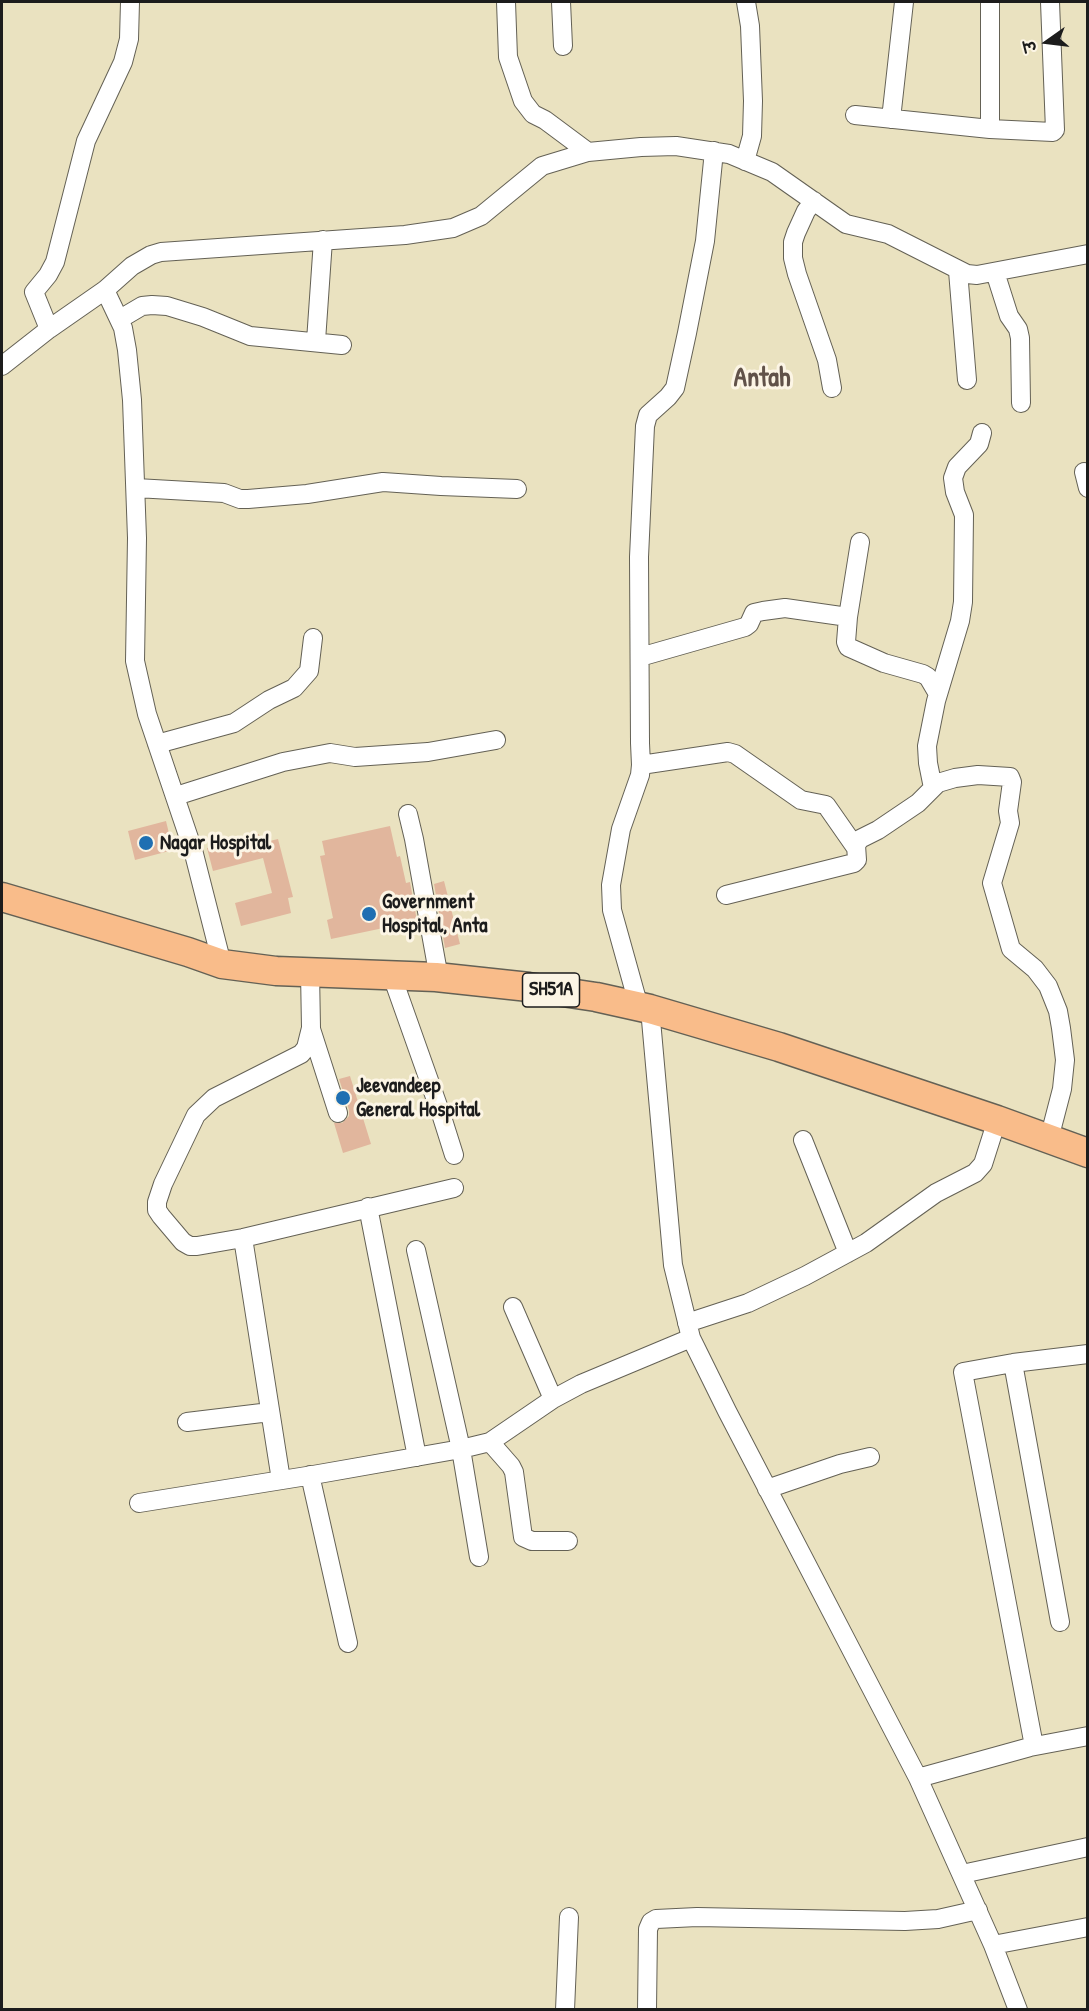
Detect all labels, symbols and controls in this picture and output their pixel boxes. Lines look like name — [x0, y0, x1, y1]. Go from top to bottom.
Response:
north arrow — [1017, 12, 1077, 72]
text: उ — [1018, 39, 1041, 54]
district label: Antah — [734, 363, 790, 395]
place label: Nagar Hospital — [160, 830, 271, 856]
marker: Nagar Hospital — [137, 834, 155, 852]
place label: Government Hospital, Anta — [382, 889, 487, 939]
marker: Government Hospital, Anta — [360, 905, 378, 923]
road number: SH51A — [522, 973, 580, 1007]
place label: Jeevandeep General Hospital — [356, 1073, 480, 1123]
marker: Jeevandeep General Hospital — [334, 1089, 352, 1107]

